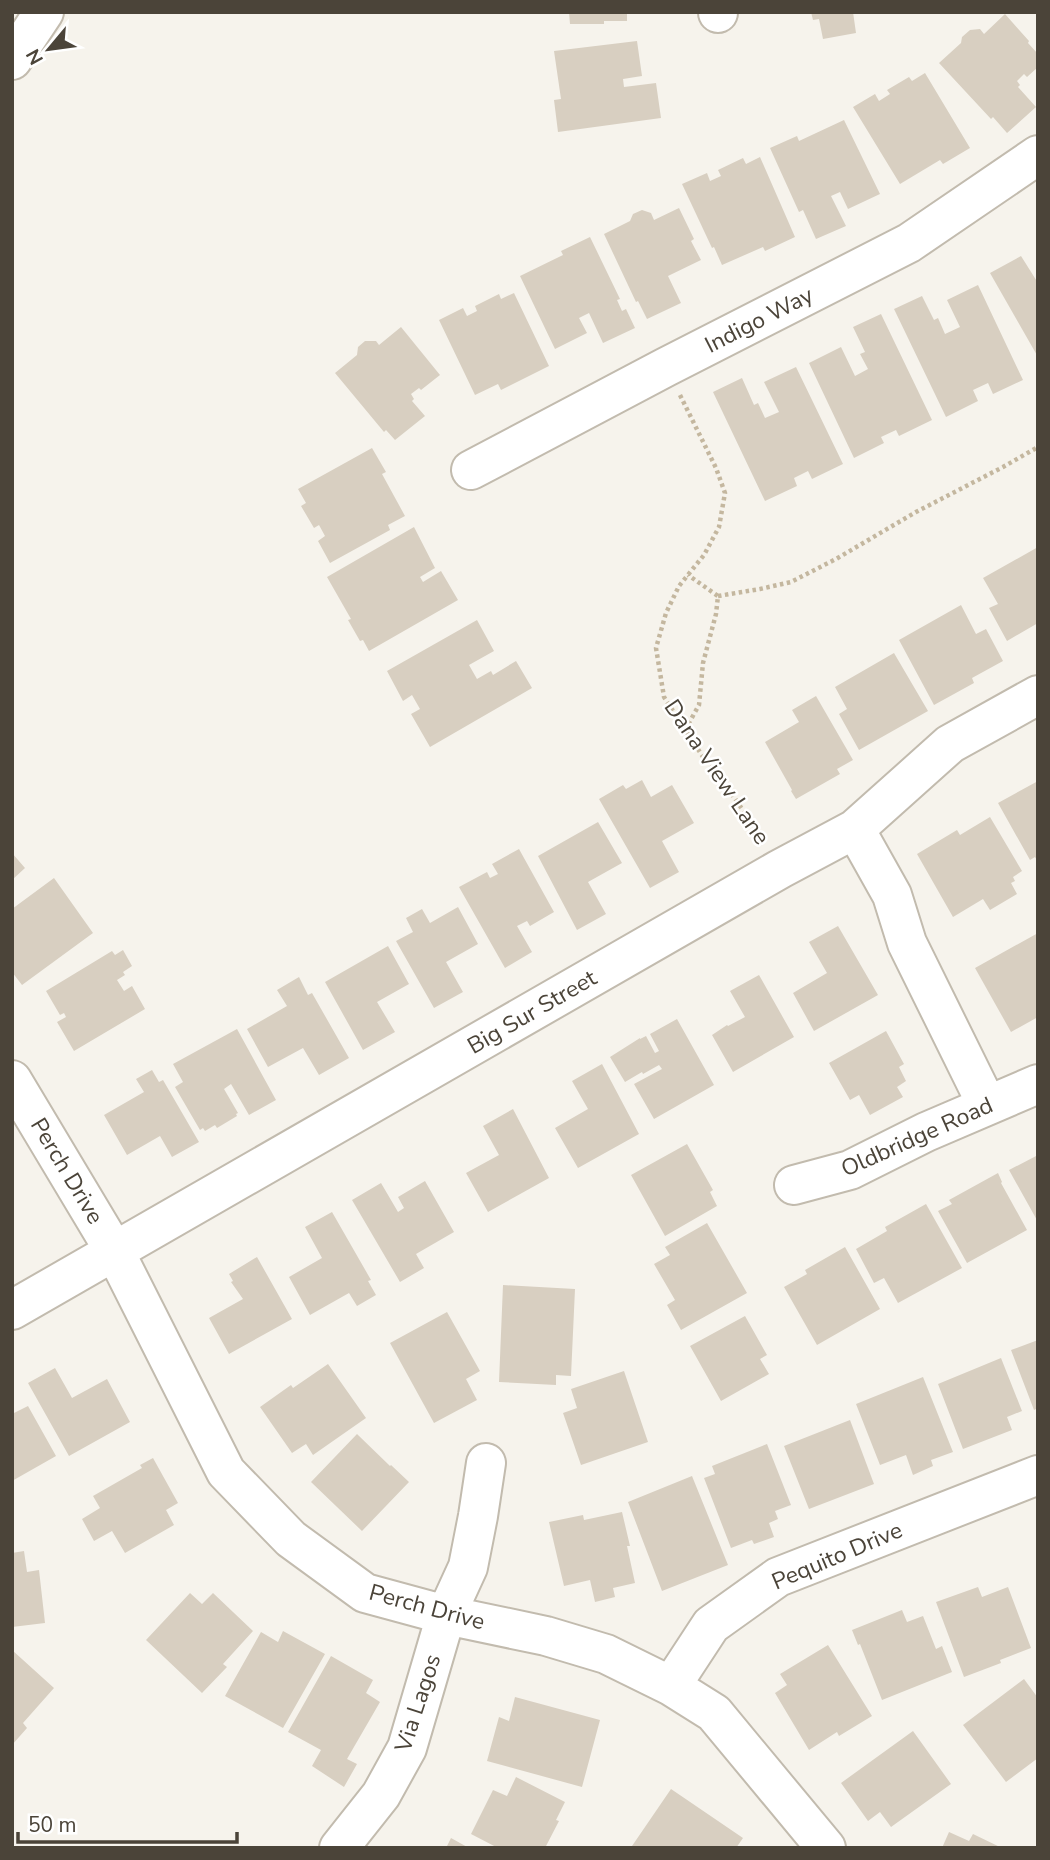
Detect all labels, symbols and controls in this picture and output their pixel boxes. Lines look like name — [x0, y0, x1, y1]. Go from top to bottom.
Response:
north arrow — [14, 14, 84, 84]
text: N — [20, 44, 50, 69]
street label: Indigo Way — [699, 279, 819, 361]
street label: Dana View Lane — [657, 693, 777, 851]
street label: Big Sur Street — [462, 962, 603, 1061]
street label: Oldbridge Road — [836, 1090, 998, 1184]
street label: Perch Drive — [23, 1112, 111, 1230]
street label: Pequito Drive — [767, 1515, 907, 1597]
street label: Perch Drive — [366, 1577, 488, 1637]
street label: Via Lagos — [387, 1650, 448, 1757]
scale bar — [18, 1800, 236, 1844]
text: 50 m — [28, 1811, 77, 1839]

